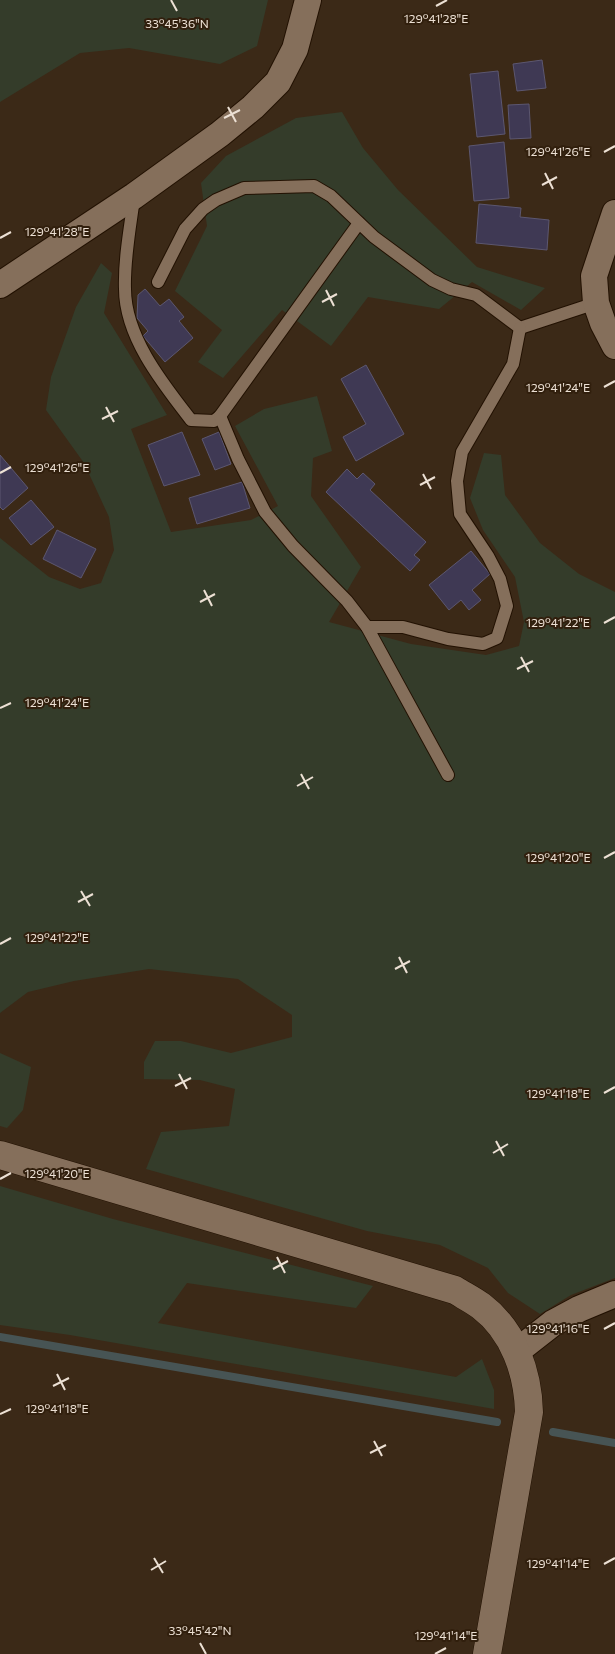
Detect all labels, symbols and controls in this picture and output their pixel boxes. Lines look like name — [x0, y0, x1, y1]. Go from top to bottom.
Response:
text: 129°41'28"E — [404, 11, 468, 25]
text: 33°45'36"N — [145, 16, 209, 30]
text: 129°41'26"E — [526, 144, 590, 158]
text: 129°41'28"E — [25, 224, 89, 238]
text: 129°41'24"E — [526, 380, 590, 394]
text: 129°41'26"E — [25, 460, 89, 474]
text: 129°41'22"E — [526, 615, 590, 629]
text: 129°41'24"E — [25, 695, 89, 709]
text: 129°41'20"E — [525, 850, 591, 864]
text: 129°41'22"E — [25, 930, 89, 944]
text: 129°41'18"E — [526, 1086, 590, 1100]
text: 129°41'20"E — [24, 1166, 90, 1180]
text: 129°41'16"E — [526, 1321, 590, 1335]
text: 129°41'18"E — [25, 1401, 89, 1415]
text: 129°41'14"E — [527, 1556, 589, 1570]
text: 33°45'42"N — [169, 1623, 232, 1637]
text: 129°41'14"E — [415, 1628, 477, 1642]

